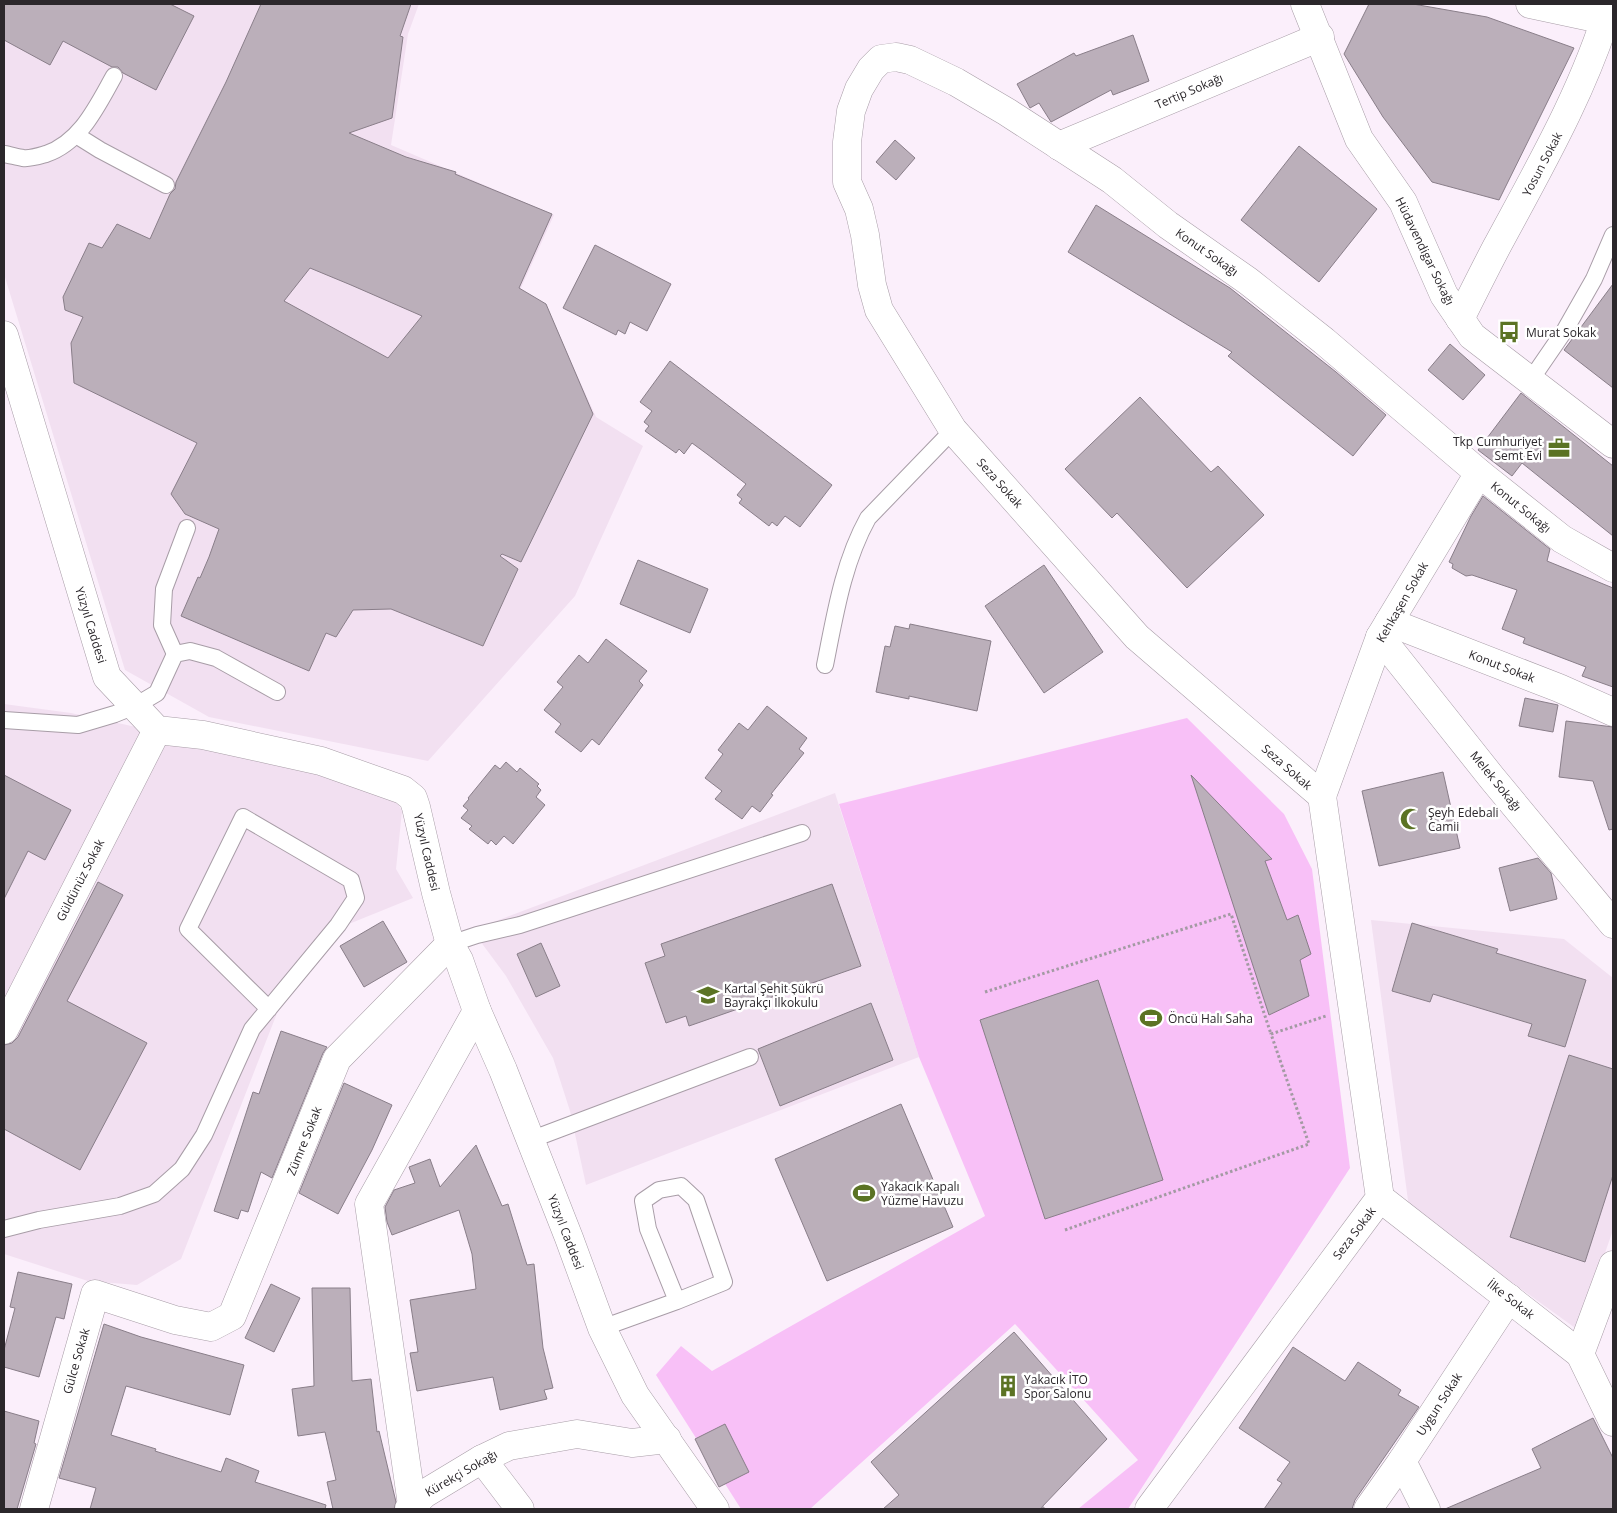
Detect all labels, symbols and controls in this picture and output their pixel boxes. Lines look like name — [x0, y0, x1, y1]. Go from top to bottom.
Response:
street label: Tertip Sokağı — [1152, 69, 1226, 113]
street label: Yosun Sokak — [1518, 128, 1566, 199]
street label: Hüdavendigar Sokağı — [1391, 194, 1459, 308]
street label: Konut Sokağı — [1172, 224, 1242, 280]
bus stop icon: Murat Sokak — [1496, 319, 1522, 345]
place label: Murat Sokak — [1526, 324, 1597, 341]
place label: Tkp Cumhuriyet Semt Evi — [1453, 433, 1542, 464]
office icon: Tkp Cumhuriyet Semt Evi — [1546, 435, 1572, 461]
street label: Seza Sokak — [973, 454, 1027, 512]
street label: Konut Sokağı — [1487, 477, 1555, 537]
street label: Kehkaşen Sokak — [1372, 558, 1432, 645]
street label: Yüzyıl Caddesi — [71, 585, 111, 665]
street label: Konut Sokak — [1466, 646, 1538, 687]
street label: Seza Sokak — [1258, 740, 1316, 794]
street label: Melek Sokağı — [1466, 747, 1526, 815]
place label: Şeyh Edebali Camii — [1428, 804, 1499, 835]
mosque icon: Şeyh Edebali Camii — [1398, 806, 1424, 832]
street label: Yüzyıl Caddesi — [410, 811, 444, 893]
street label: Güldünüz Sokak — [52, 835, 108, 924]
place label: Kartal Şehit Şükrü Bayrakçı İlkokulu — [724, 980, 824, 1011]
school or university icon: Kartal Şehit Şükrü Bayrakçı İlkokulu — [695, 982, 721, 1008]
sports icon: Öncü Halı Saha — [1138, 1005, 1164, 1031]
place label: Öncü Halı Saha — [1168, 1010, 1253, 1027]
street label: Zümre Sokak — [282, 1103, 326, 1178]
place label: Yakacık Kapalı Yüzme Havuzu — [881, 1178, 964, 1209]
sports icon: Yakacık Kapalı Yüzme Havuzu — [851, 1180, 877, 1206]
street label: Yüzyıl Caddesi — [544, 1192, 588, 1272]
street label: Seza Sokak — [1329, 1203, 1380, 1263]
street label: İlke Sokak — [1484, 1275, 1539, 1323]
street label: Gülce Sokak — [58, 1325, 94, 1396]
street label: Uygun Sokak — [1412, 1369, 1466, 1439]
place label: Yakacık İTO Spor Salonu — [1024, 1371, 1091, 1402]
building icon: Yakacık İTO Spor Salonu — [995, 1373, 1021, 1399]
street label: Kürekçi Sokağı — [422, 1445, 500, 1501]

